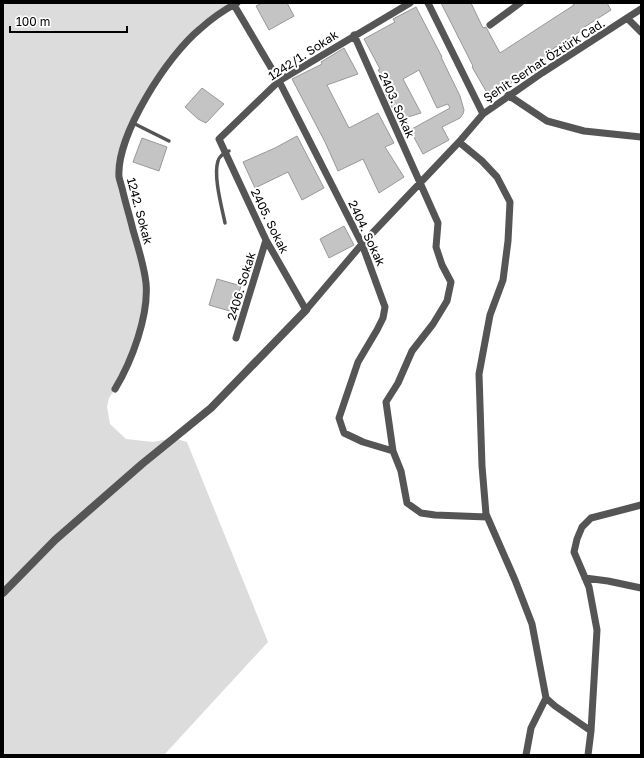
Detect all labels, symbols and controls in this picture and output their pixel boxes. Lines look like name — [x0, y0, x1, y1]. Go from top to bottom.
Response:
scale bar — [10, 8, 127, 34]
text: 100 m — [16, 14, 50, 29]
street label: Şehit Serhat Öztürk Cad. — [480, 15, 608, 105]
street label: 1242/1. Sokak — [265, 27, 341, 83]
street label: 2403. Sokak — [376, 70, 418, 140]
street label: 1242. Sokak — [124, 176, 156, 246]
street label: 2405. Sokak — [248, 186, 292, 256]
street label: 2404. Sokak — [345, 198, 389, 268]
street label: 2406. Sokak — [223, 250, 259, 322]

